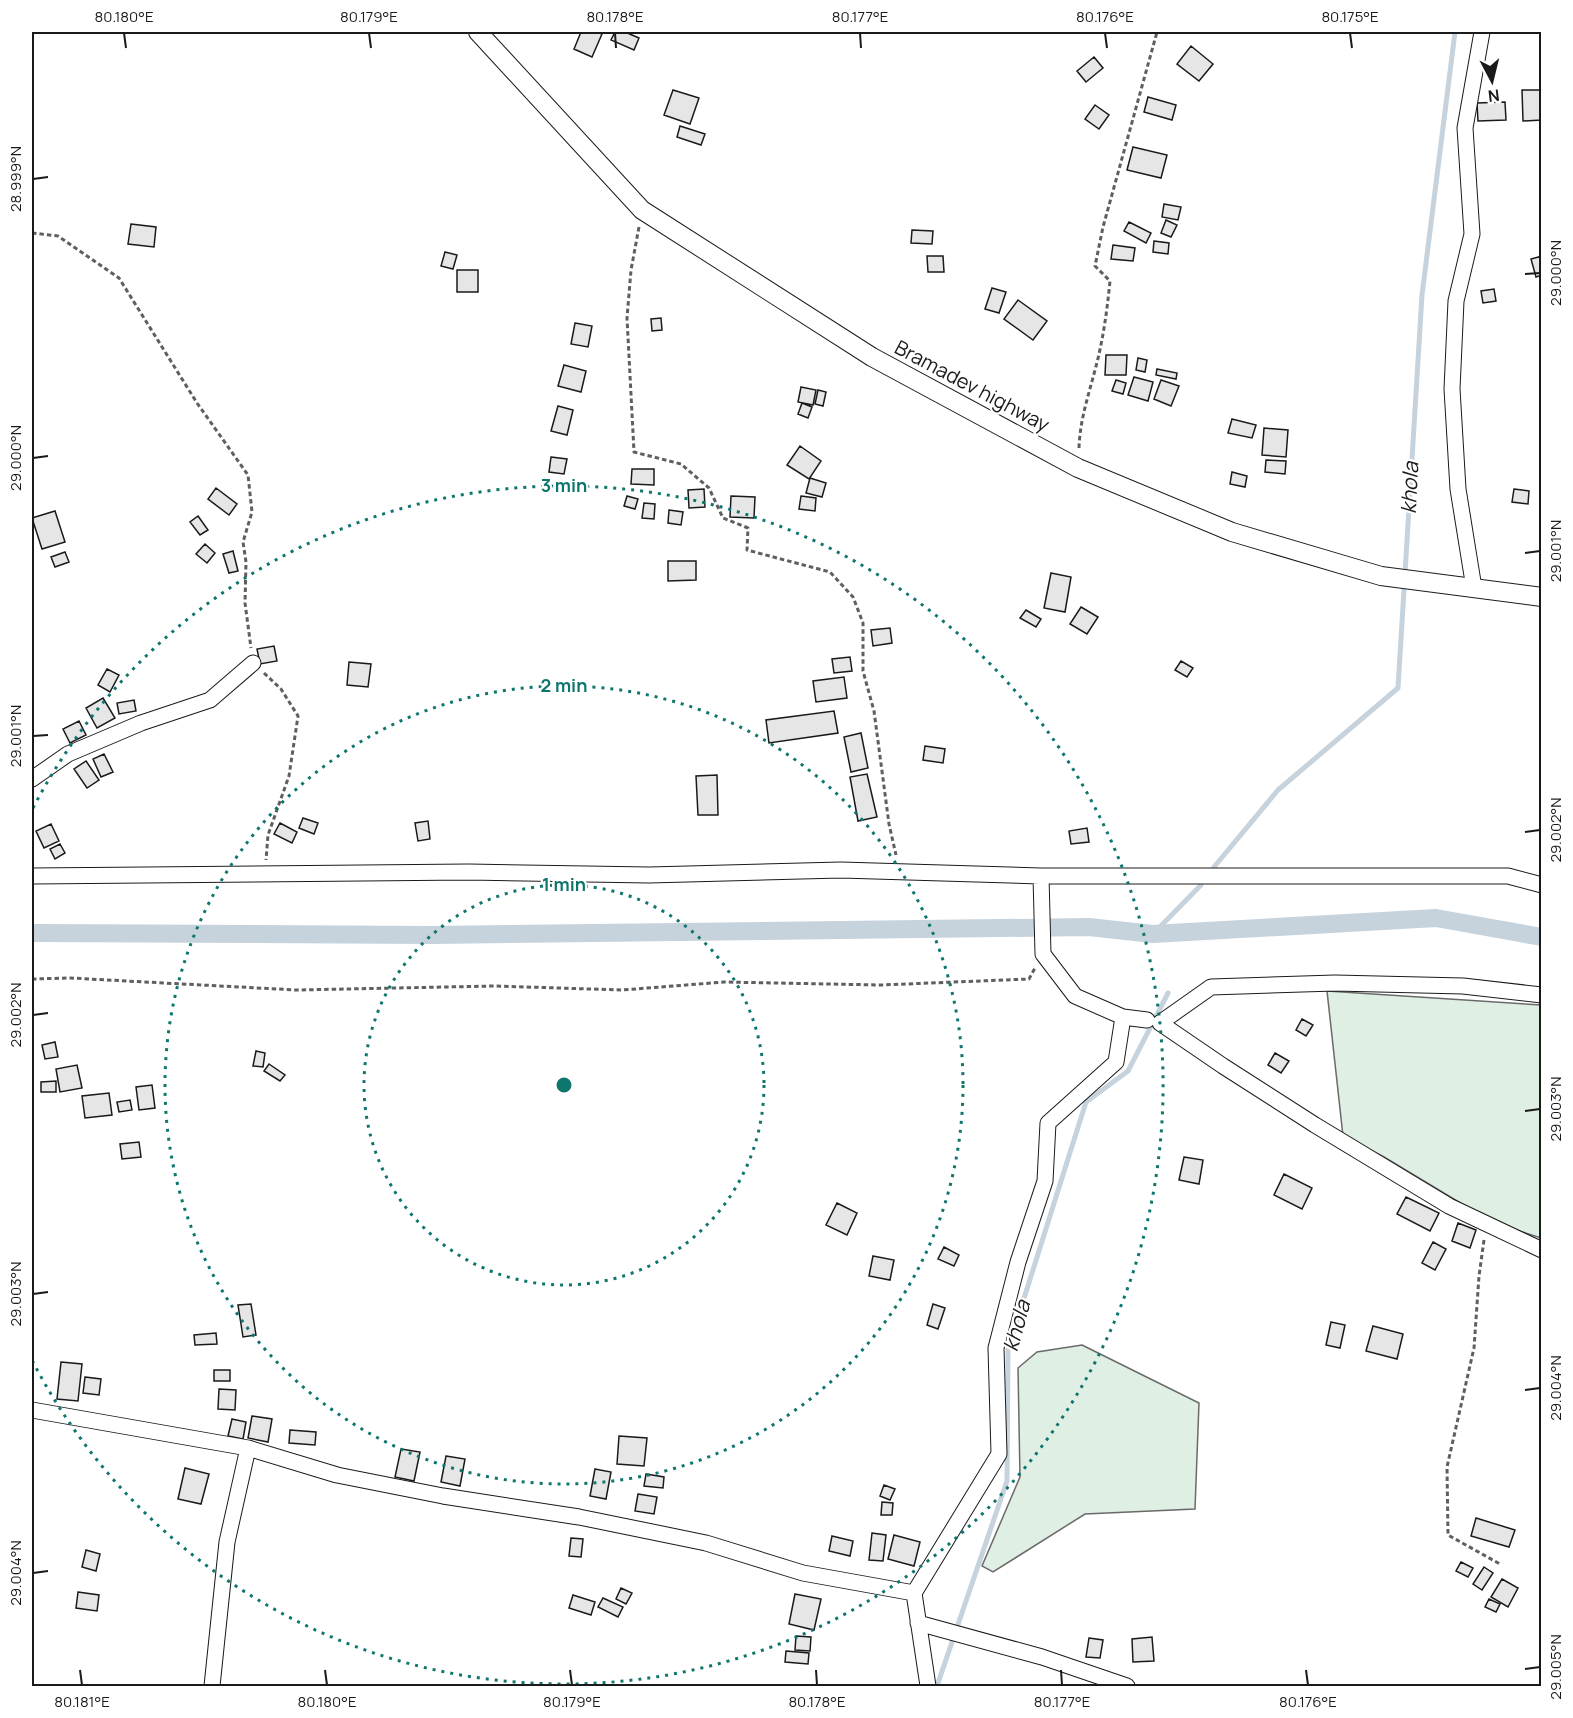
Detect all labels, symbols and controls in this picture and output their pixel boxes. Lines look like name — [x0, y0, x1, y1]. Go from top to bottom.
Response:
text: 80.180°E — [95, 6, 153, 27]
text: 80.179°E — [340, 6, 398, 27]
text: 80.178°E — [586, 6, 644, 27]
text: 80.177°E — [832, 6, 888, 27]
text: 80.176°E — [1076, 6, 1134, 27]
text: 80.175°E — [1321, 6, 1379, 27]
north arrow — [1462, 51, 1522, 111]
text: N — [1487, 84, 1501, 108]
text: 28.999°N — [5, 146, 26, 212]
text: 29.000°N — [1545, 240, 1566, 306]
street label: Bramadev highway — [890, 333, 1055, 438]
text: 29.000°N — [5, 425, 26, 491]
water label: khola — [1394, 460, 1424, 515]
text: 3 min — [541, 473, 587, 497]
text: 29.001°N — [1545, 520, 1566, 582]
text: 2 min — [541, 673, 587, 697]
text: 29.001°N — [5, 705, 26, 767]
text: 29.002°N — [1545, 797, 1566, 863]
text: 1 min — [542, 872, 586, 896]
text: 29.002°N — [5, 982, 26, 1048]
centre of rings — [554, 1075, 574, 1095]
text: 29.003°N — [1545, 1077, 1566, 1141]
text: 29.003°N — [5, 1262, 26, 1326]
water label: khola — [996, 1296, 1037, 1354]
text: 29.004°N — [1545, 1355, 1566, 1421]
text: 29.004°N — [5, 1540, 26, 1606]
text: 29.005°N — [1545, 1634, 1566, 1700]
text: 80.181°E — [54, 1691, 110, 1712]
text: 80.180°E — [298, 1691, 356, 1712]
text: 80.179°E — [543, 1691, 601, 1712]
text: 80.178°E — [788, 1691, 846, 1712]
text: 80.177°E — [1034, 1691, 1090, 1712]
text: 80.176°E — [1279, 1691, 1337, 1712]

